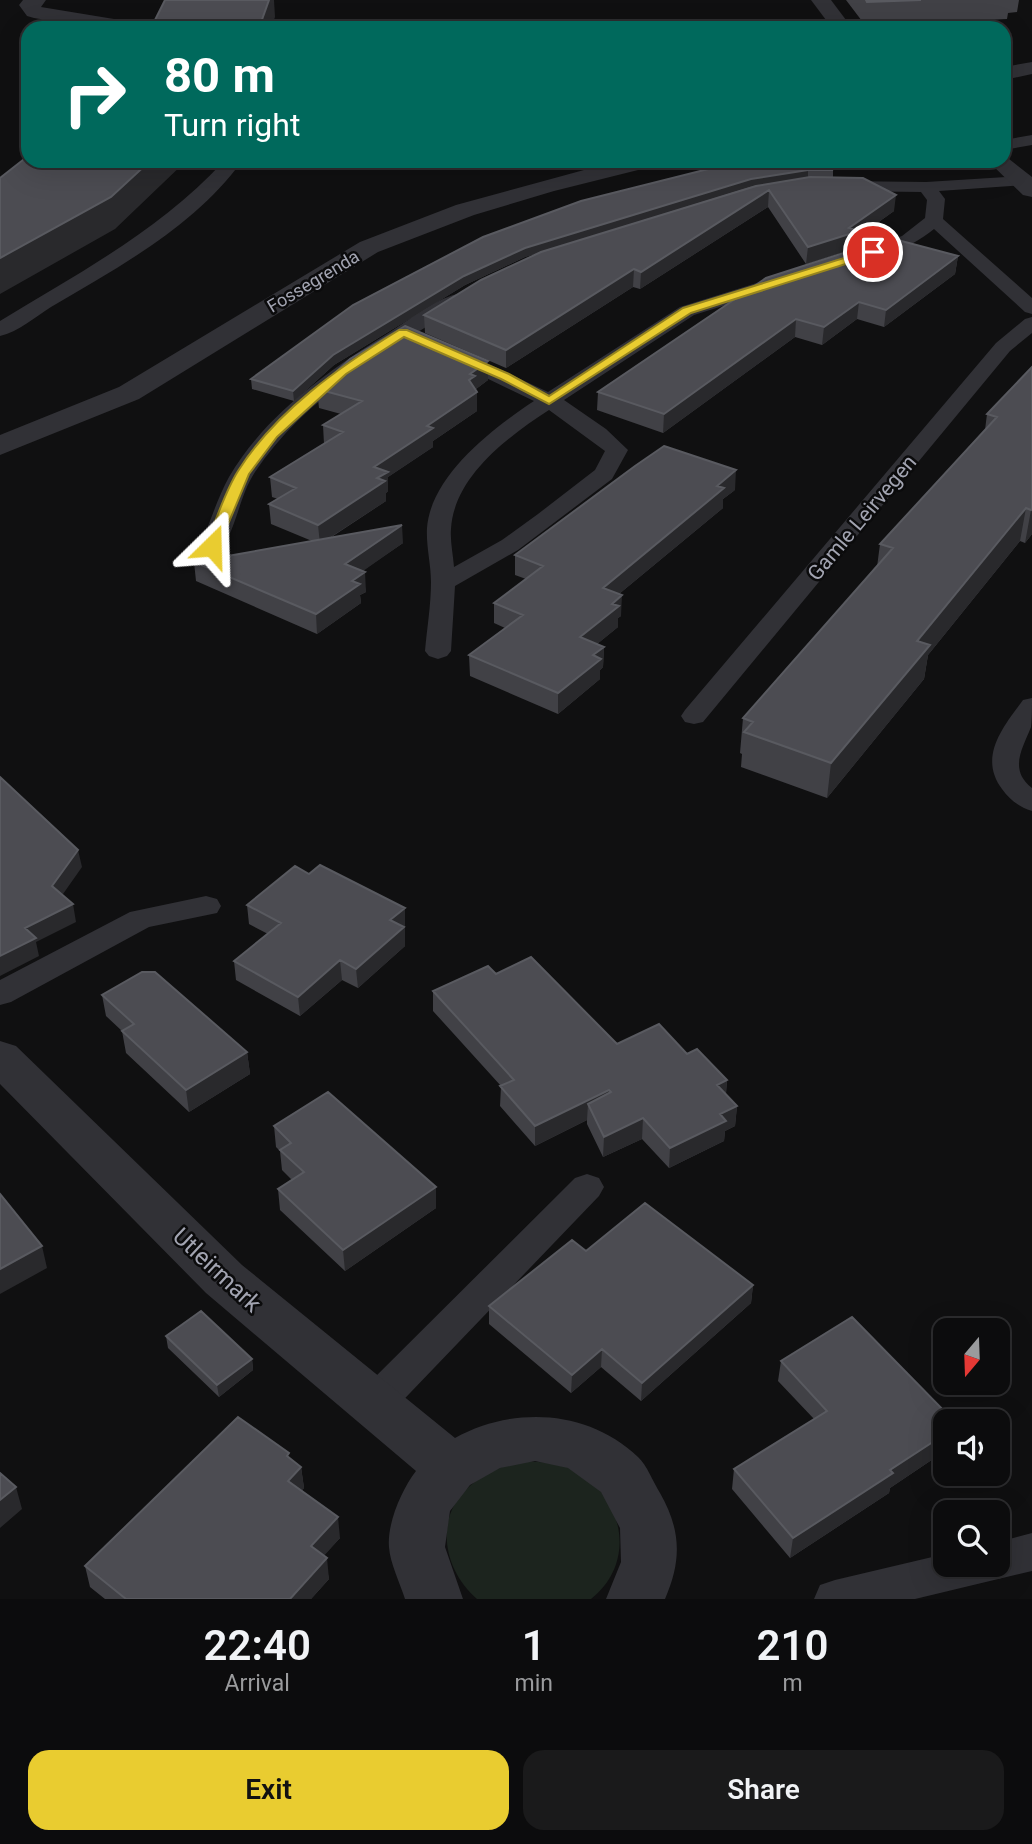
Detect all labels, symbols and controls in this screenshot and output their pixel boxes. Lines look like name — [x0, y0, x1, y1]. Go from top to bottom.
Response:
text: 80 m — [164, 47, 275, 104]
icon: right — [49, 49, 140, 140]
text: Turn right — [164, 106, 300, 144]
pin — [843, 222, 903, 282]
icon: arrive — [854, 233, 892, 271]
street label: Fossegrenda — [263, 245, 363, 317]
street label: Gamle Leirvegen — [803, 450, 921, 586]
position arrow — [175, 509, 249, 583]
street label: Utleirmark — [167, 1222, 268, 1318]
north arrow — [933, 1318, 1010, 1395]
map controls — [933, 1318, 1010, 1577]
button: sound — [933, 1409, 1010, 1486]
button: search — [933, 1500, 1010, 1577]
text: 22:40 — [204, 1621, 311, 1670]
text: 1 — [522, 1621, 546, 1670]
text: 210 — [756, 1621, 828, 1670]
text: Arrival — [225, 1670, 290, 1697]
text: min — [514, 1670, 553, 1697]
text: m — [782, 1670, 803, 1697]
button: Exit — [28, 1750, 509, 1830]
button: Share — [523, 1750, 1004, 1830]

